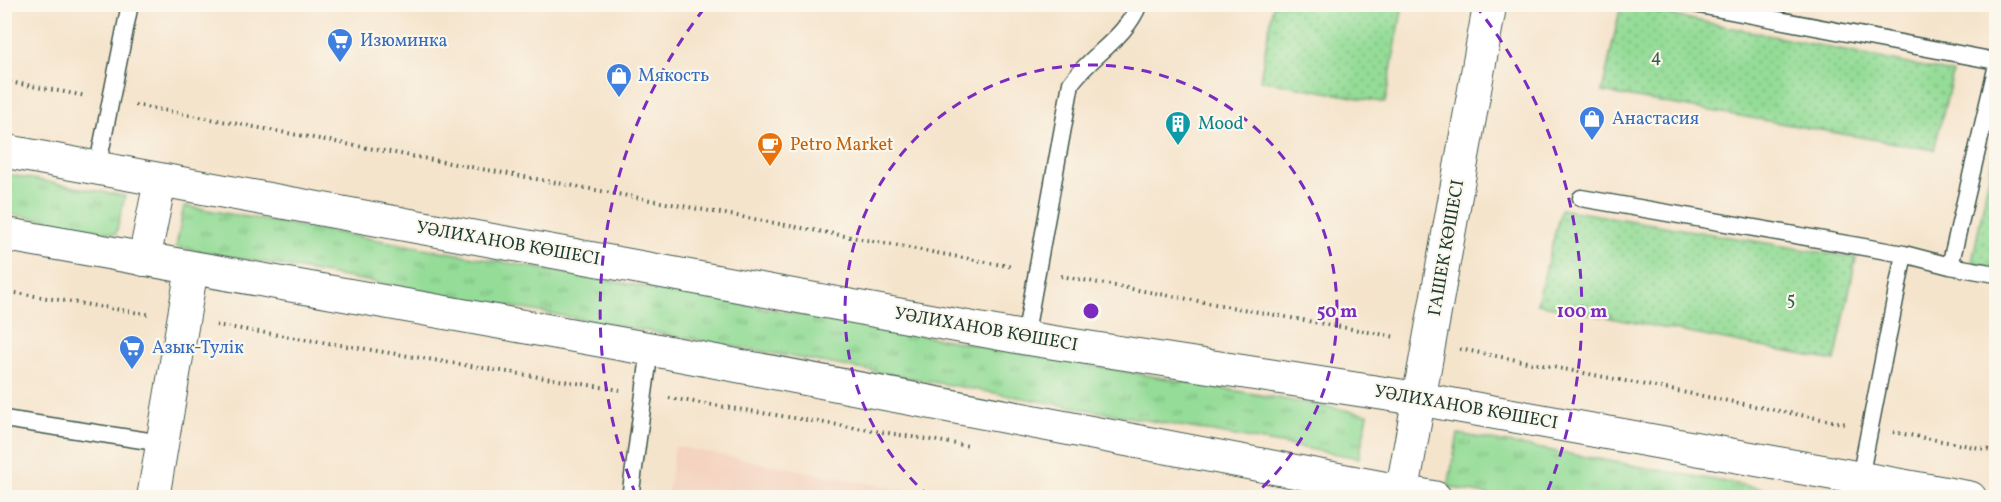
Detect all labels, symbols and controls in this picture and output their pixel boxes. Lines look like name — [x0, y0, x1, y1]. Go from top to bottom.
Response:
supermarket icon: Изюминка — [325, 26, 355, 64]
place label: Изюминка — [360, 29, 448, 54]
park label: 4 — [1651, 45, 1661, 70]
shop icon: Мякость — [604, 61, 634, 99]
place label: Мякость — [638, 64, 709, 89]
shop icon: Анастасия — [1577, 104, 1607, 142]
place label: Анастасия — [1612, 107, 1699, 132]
building icon: Mood — [1163, 109, 1193, 147]
place label: Mood — [1198, 112, 1244, 137]
cafe icon: Petro Market — [755, 130, 785, 168]
place label: Petro Market — [790, 133, 893, 158]
street label: ГАШЕК КӨШЕСІ — [1423, 178, 1471, 318]
street label: УӘЛИХАНОВ КӨШЕСІ — [414, 216, 602, 272]
park label: 5 — [1787, 288, 1795, 313]
text: 50 m — [1317, 300, 1357, 325]
text: 100 m — [1557, 300, 1607, 325]
centre of rings — [1081, 301, 1101, 321]
street label: УӘЛИХАНОВ КӨШЕСІ — [892, 302, 1080, 358]
supermarket icon: Азык-Тулiк — [117, 333, 147, 371]
place label: Азык-Тулiк — [152, 336, 244, 361]
street label: УӘЛИХАНОВ КӨШЕСІ — [1372, 380, 1560, 436]

